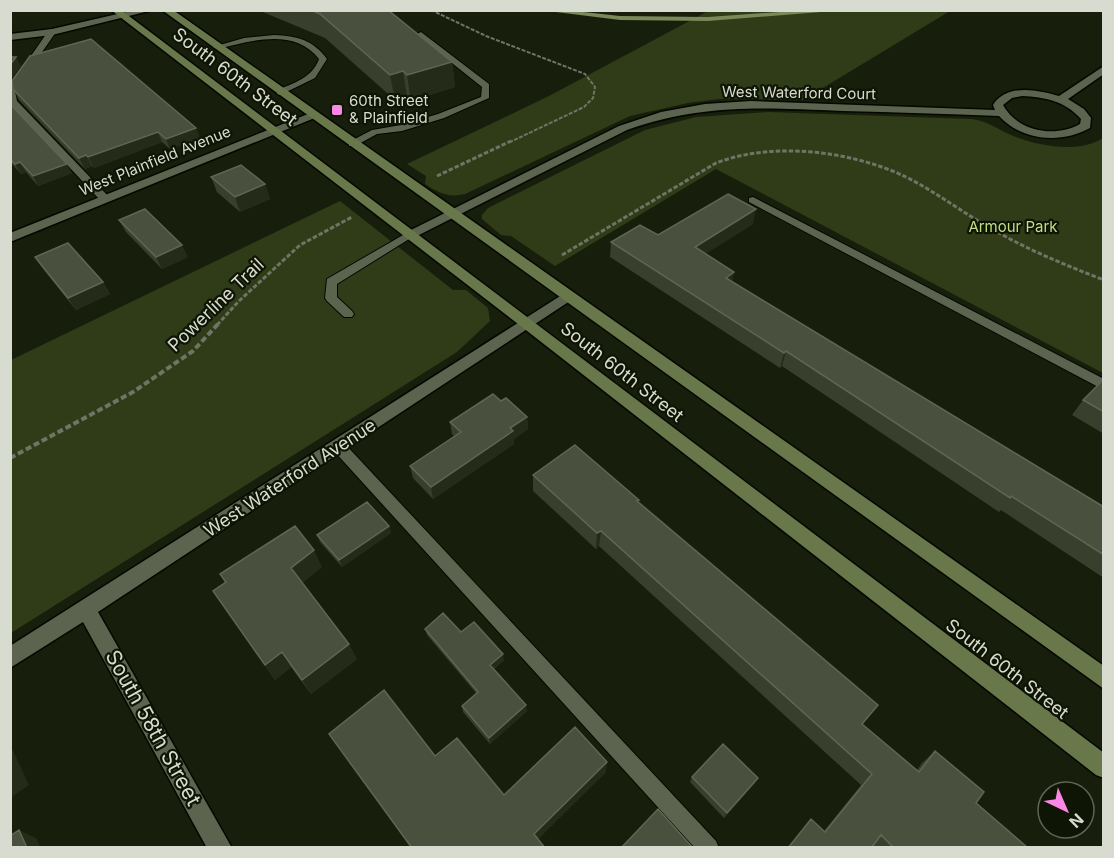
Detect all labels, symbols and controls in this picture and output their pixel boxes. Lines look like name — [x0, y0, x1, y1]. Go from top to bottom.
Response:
street label: South 60th Street — [169, 23, 302, 130]
street label: West Waterford Court — [722, 82, 876, 103]
place label: 60th Street & Plainfield — [349, 91, 428, 127]
marker: 60th Street & Plainfield — [330, 103, 344, 117]
street label: West Plainfield Avenue — [76, 121, 233, 200]
park label: Armour Park — [968, 217, 1058, 236]
street label: Powerline Trail — [163, 254, 268, 356]
street label: South 60th Street — [557, 317, 688, 426]
street label: West Waterford Avenue — [200, 414, 380, 541]
street label: South 60th Street — [942, 614, 1073, 723]
street label: South 58th Street — [100, 646, 207, 810]
north arrow — [1036, 780, 1096, 840]
text: N — [1065, 809, 1088, 832]

